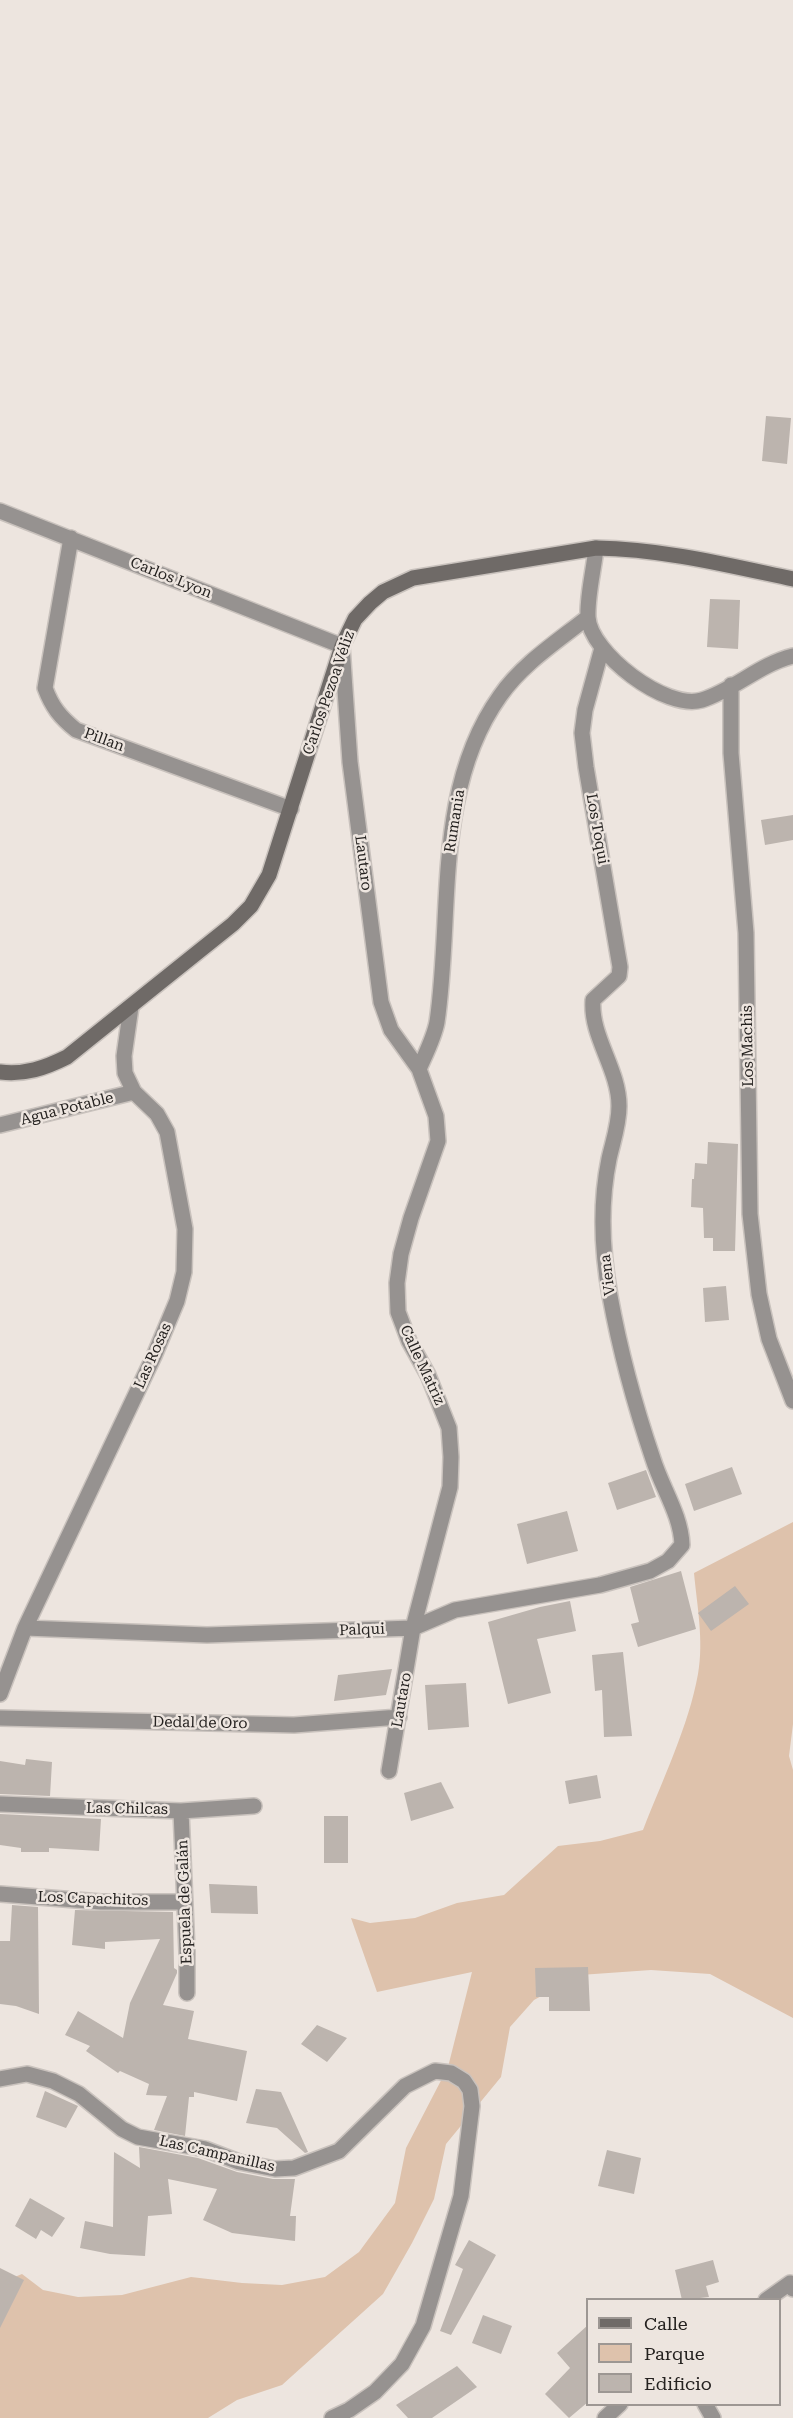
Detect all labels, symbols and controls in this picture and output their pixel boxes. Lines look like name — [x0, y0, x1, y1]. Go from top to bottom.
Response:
street label: Carlos Lyon — [128, 553, 214, 603]
street label: Carlos Pezoa Véliz — [299, 629, 359, 757]
street label: Pillan — [81, 724, 127, 756]
street label: Rumania — [441, 788, 469, 854]
street label: Los Toqui — [582, 792, 612, 866]
street label: Lautaro — [351, 834, 375, 892]
street label: Los Machis — [738, 1005, 758, 1087]
street label: Agua Potable — [19, 1089, 115, 1129]
street label: Viena — [597, 1253, 619, 1297]
street label: Las Rosas — [131, 1320, 175, 1392]
street label: Calle Matriz — [396, 1322, 448, 1408]
street label: Palqui — [339, 1620, 385, 1640]
street label: Lautaro — [388, 1671, 416, 1729]
street label: Dedal de Oro — [152, 1713, 248, 1733]
street label: Las Chilcas — [86, 1799, 168, 1819]
street label: Espuela de Galán — [174, 1839, 196, 1965]
street label: Los Capachitos — [37, 1888, 149, 1910]
street label: Las Campanillas — [158, 2132, 276, 2176]
legend — [586, 2298, 781, 2406]
text: Calle — [644, 2313, 688, 2334]
text: Parque — [644, 2343, 705, 2364]
text: Edificio — [644, 2373, 712, 2394]

